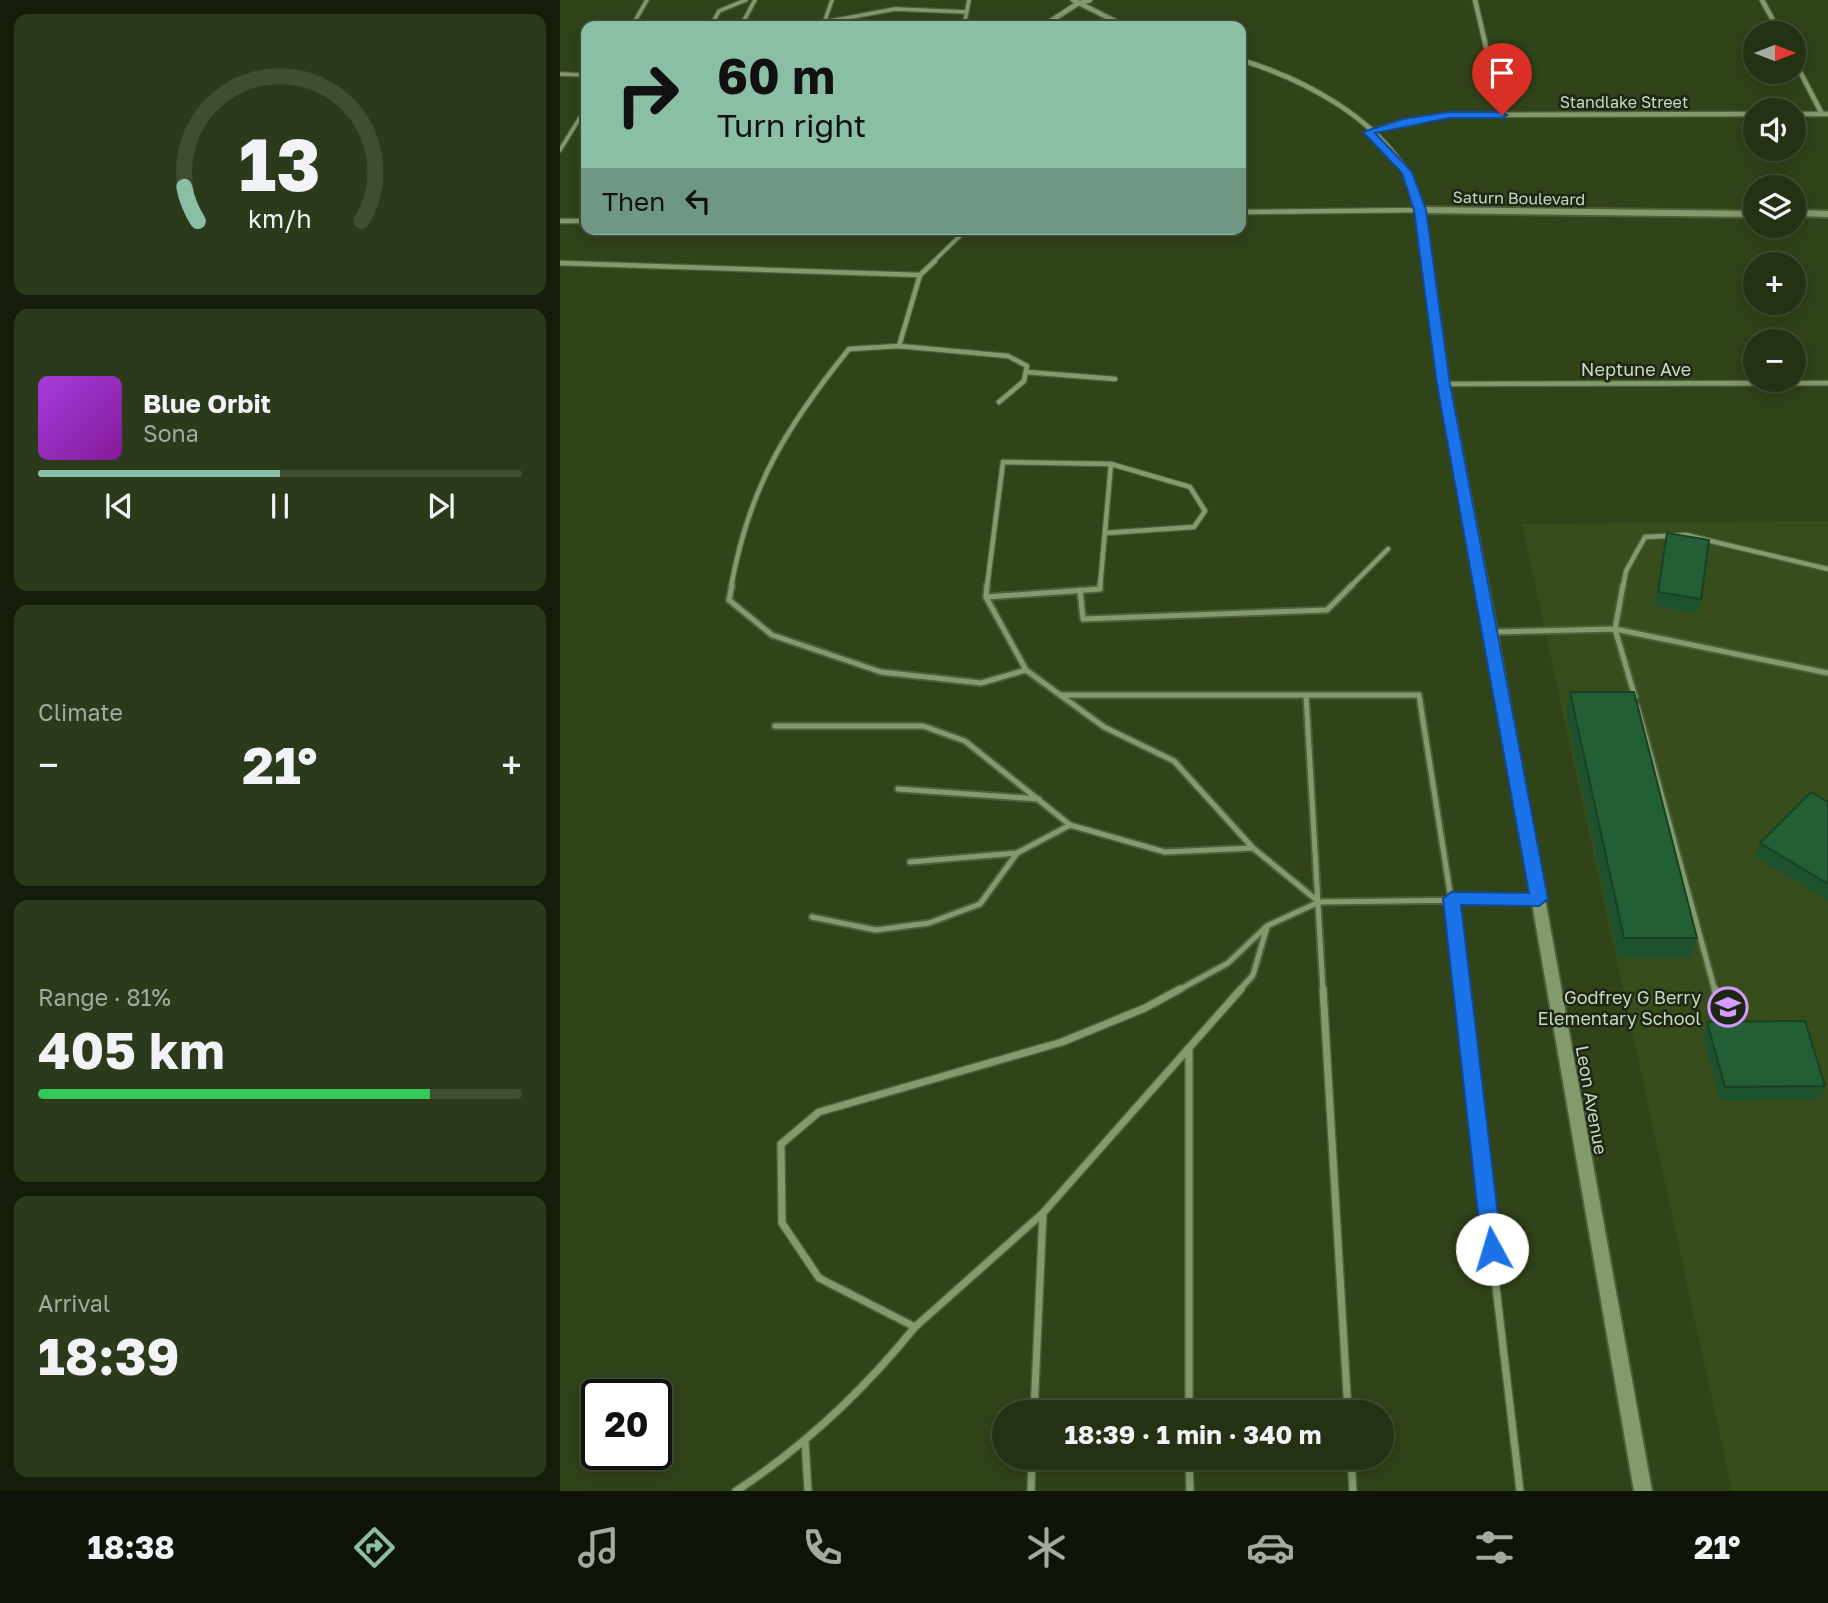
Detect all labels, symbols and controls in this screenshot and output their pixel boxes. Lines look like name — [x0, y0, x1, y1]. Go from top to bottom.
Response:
north arrow — [1743, 21, 1806, 84]
map controls — [1743, 21, 1806, 392]
pin — [1472, 43, 1532, 115]
text: 60 m — [717, 46, 835, 105]
icon: right — [602, 49, 693, 140]
icon: arrive — [1483, 54, 1521, 92]
street label: Standlake Street — [1560, 92, 1688, 112]
button: sound — [1743, 98, 1806, 161]
text: Turn right — [717, 106, 866, 144]
text: 13 — [239, 120, 321, 207]
button: layers — [1743, 175, 1806, 238]
icon: left — [679, 182, 717, 220]
text: Then — [602, 186, 665, 217]
street label: Saturn Boulevard — [1453, 187, 1585, 209]
text: km/h — [248, 203, 312, 234]
button: + — [1743, 252, 1806, 315]
button: − — [1743, 329, 1806, 392]
street label: Neptune Ave — [1581, 358, 1691, 380]
text: Blue Orbit — [143, 388, 271, 419]
text: Sona — [143, 419, 199, 447]
icon: previous — [100, 487, 138, 525]
icon: pause — [261, 487, 299, 525]
icon: next — [422, 487, 460, 525]
text: Climate — [38, 698, 123, 726]
text: 21° — [242, 733, 318, 795]
text: − — [38, 742, 59, 787]
text: + — [501, 742, 522, 787]
text: Range · 81% — [38, 983, 171, 1011]
place label: Godfrey G Berry Elementary School — [1537, 986, 1701, 1029]
school or university icon: Godfrey G Berry Elementary School — [1707, 986, 1749, 1028]
text: 405 km — [38, 1018, 225, 1080]
street label: Leon Avenue — [1572, 1044, 1612, 1156]
position arrow — [1455, 1212, 1529, 1286]
text: Arrival — [38, 1289, 110, 1317]
text: 18:39 — [38, 1324, 179, 1386]
speed limit sign: 20 — [581, 1379, 672, 1470]
text: 18:39 · 1 min · 340 m — [1064, 1419, 1322, 1450]
icon: directions — [350, 1523, 399, 1572]
icon: music — [574, 1523, 623, 1572]
icon: phone — [798, 1523, 847, 1572]
icon: climate — [1022, 1523, 1071, 1572]
icon: car — [1246, 1523, 1295, 1572]
icon: filters — [1470, 1523, 1519, 1572]
text: 18:38 — [88, 1528, 175, 1566]
text: 21° — [1694, 1528, 1740, 1566]

